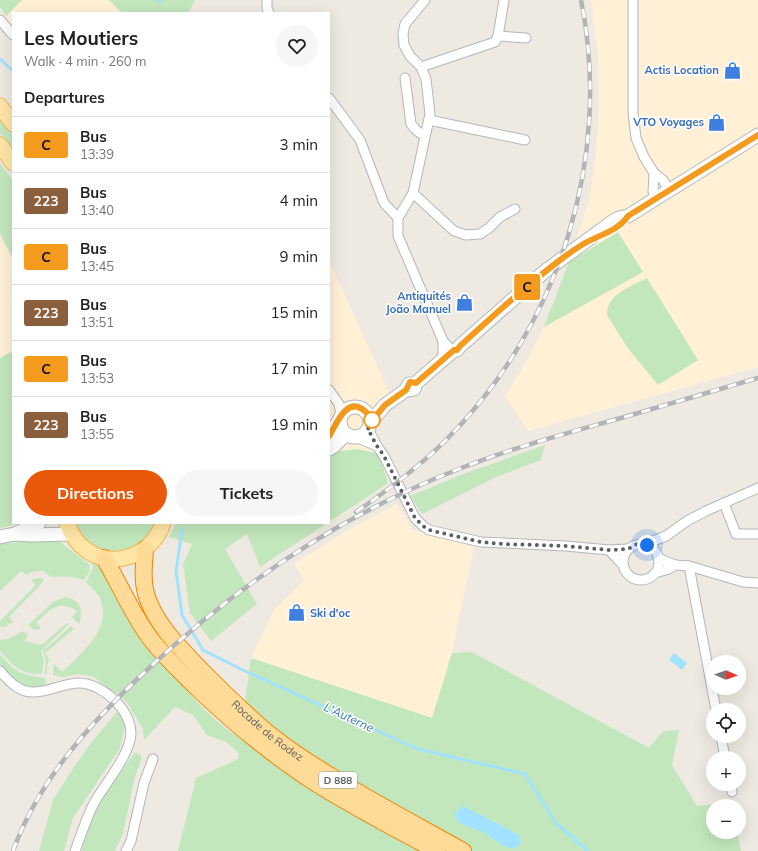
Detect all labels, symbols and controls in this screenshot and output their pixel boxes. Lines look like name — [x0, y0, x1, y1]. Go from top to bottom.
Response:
button: heart — [276, 25, 318, 67]
text: Les Moutiers — [24, 26, 138, 50]
text: Walk · 4 min · 260 m — [24, 53, 146, 69]
shop icon: Actis Location — [722, 60, 742, 80]
place label: Actis Location — [645, 63, 719, 77]
text: Departures — [24, 88, 105, 107]
shop icon: VTO Voyages — [707, 112, 727, 132]
place label: VTO Voyages — [632, 115, 704, 129]
text: Bus — [80, 127, 107, 146]
text: 3 min — [280, 135, 318, 154]
text: C — [41, 136, 51, 154]
text: 13:39 — [80, 146, 114, 162]
text: Bus — [80, 183, 107, 202]
text: 4 min — [280, 191, 318, 210]
text: 223 — [33, 192, 59, 210]
text: 13:40 — [80, 202, 114, 218]
text: Bus — [80, 239, 107, 258]
text: 9 min — [280, 247, 318, 266]
text: C — [41, 248, 51, 266]
text: 13:45 — [80, 258, 114, 274]
line badge: C — [514, 274, 540, 300]
text: C — [522, 278, 532, 296]
place label: Antiquités João Manuel — [386, 289, 451, 316]
shop icon: Antiquités João Manuel — [454, 292, 474, 312]
text: Bus — [80, 295, 107, 314]
text: 15 min — [271, 303, 318, 322]
text: 223 — [33, 304, 59, 322]
text: 13:51 — [80, 314, 114, 330]
text: Bus — [80, 351, 107, 370]
text: 17 min — [271, 359, 318, 378]
text: C — [41, 360, 51, 378]
text: 13:53 — [80, 370, 114, 386]
text: Bus — [80, 407, 107, 426]
unlabelled marker — [363, 411, 381, 429]
text: 19 min — [271, 415, 318, 434]
text: 223 — [33, 416, 59, 434]
text: 13:55 — [80, 426, 114, 442]
button: Directions — [24, 470, 167, 516]
button: Tickets — [175, 470, 318, 516]
your location — [637, 535, 657, 555]
shop icon: Ski d'oc — [287, 603, 307, 623]
place label: Ski d'oc — [310, 606, 351, 620]
north arrow — [706, 655, 746, 695]
map controls — [706, 655, 746, 839]
street label: Rocade de Rodez — [229, 697, 306, 764]
water label: L'Auterne — [322, 699, 377, 735]
button: locate — [706, 703, 746, 743]
button: + — [706, 751, 746, 791]
road number: D 888 — [319, 772, 357, 788]
button: − — [706, 799, 746, 839]

